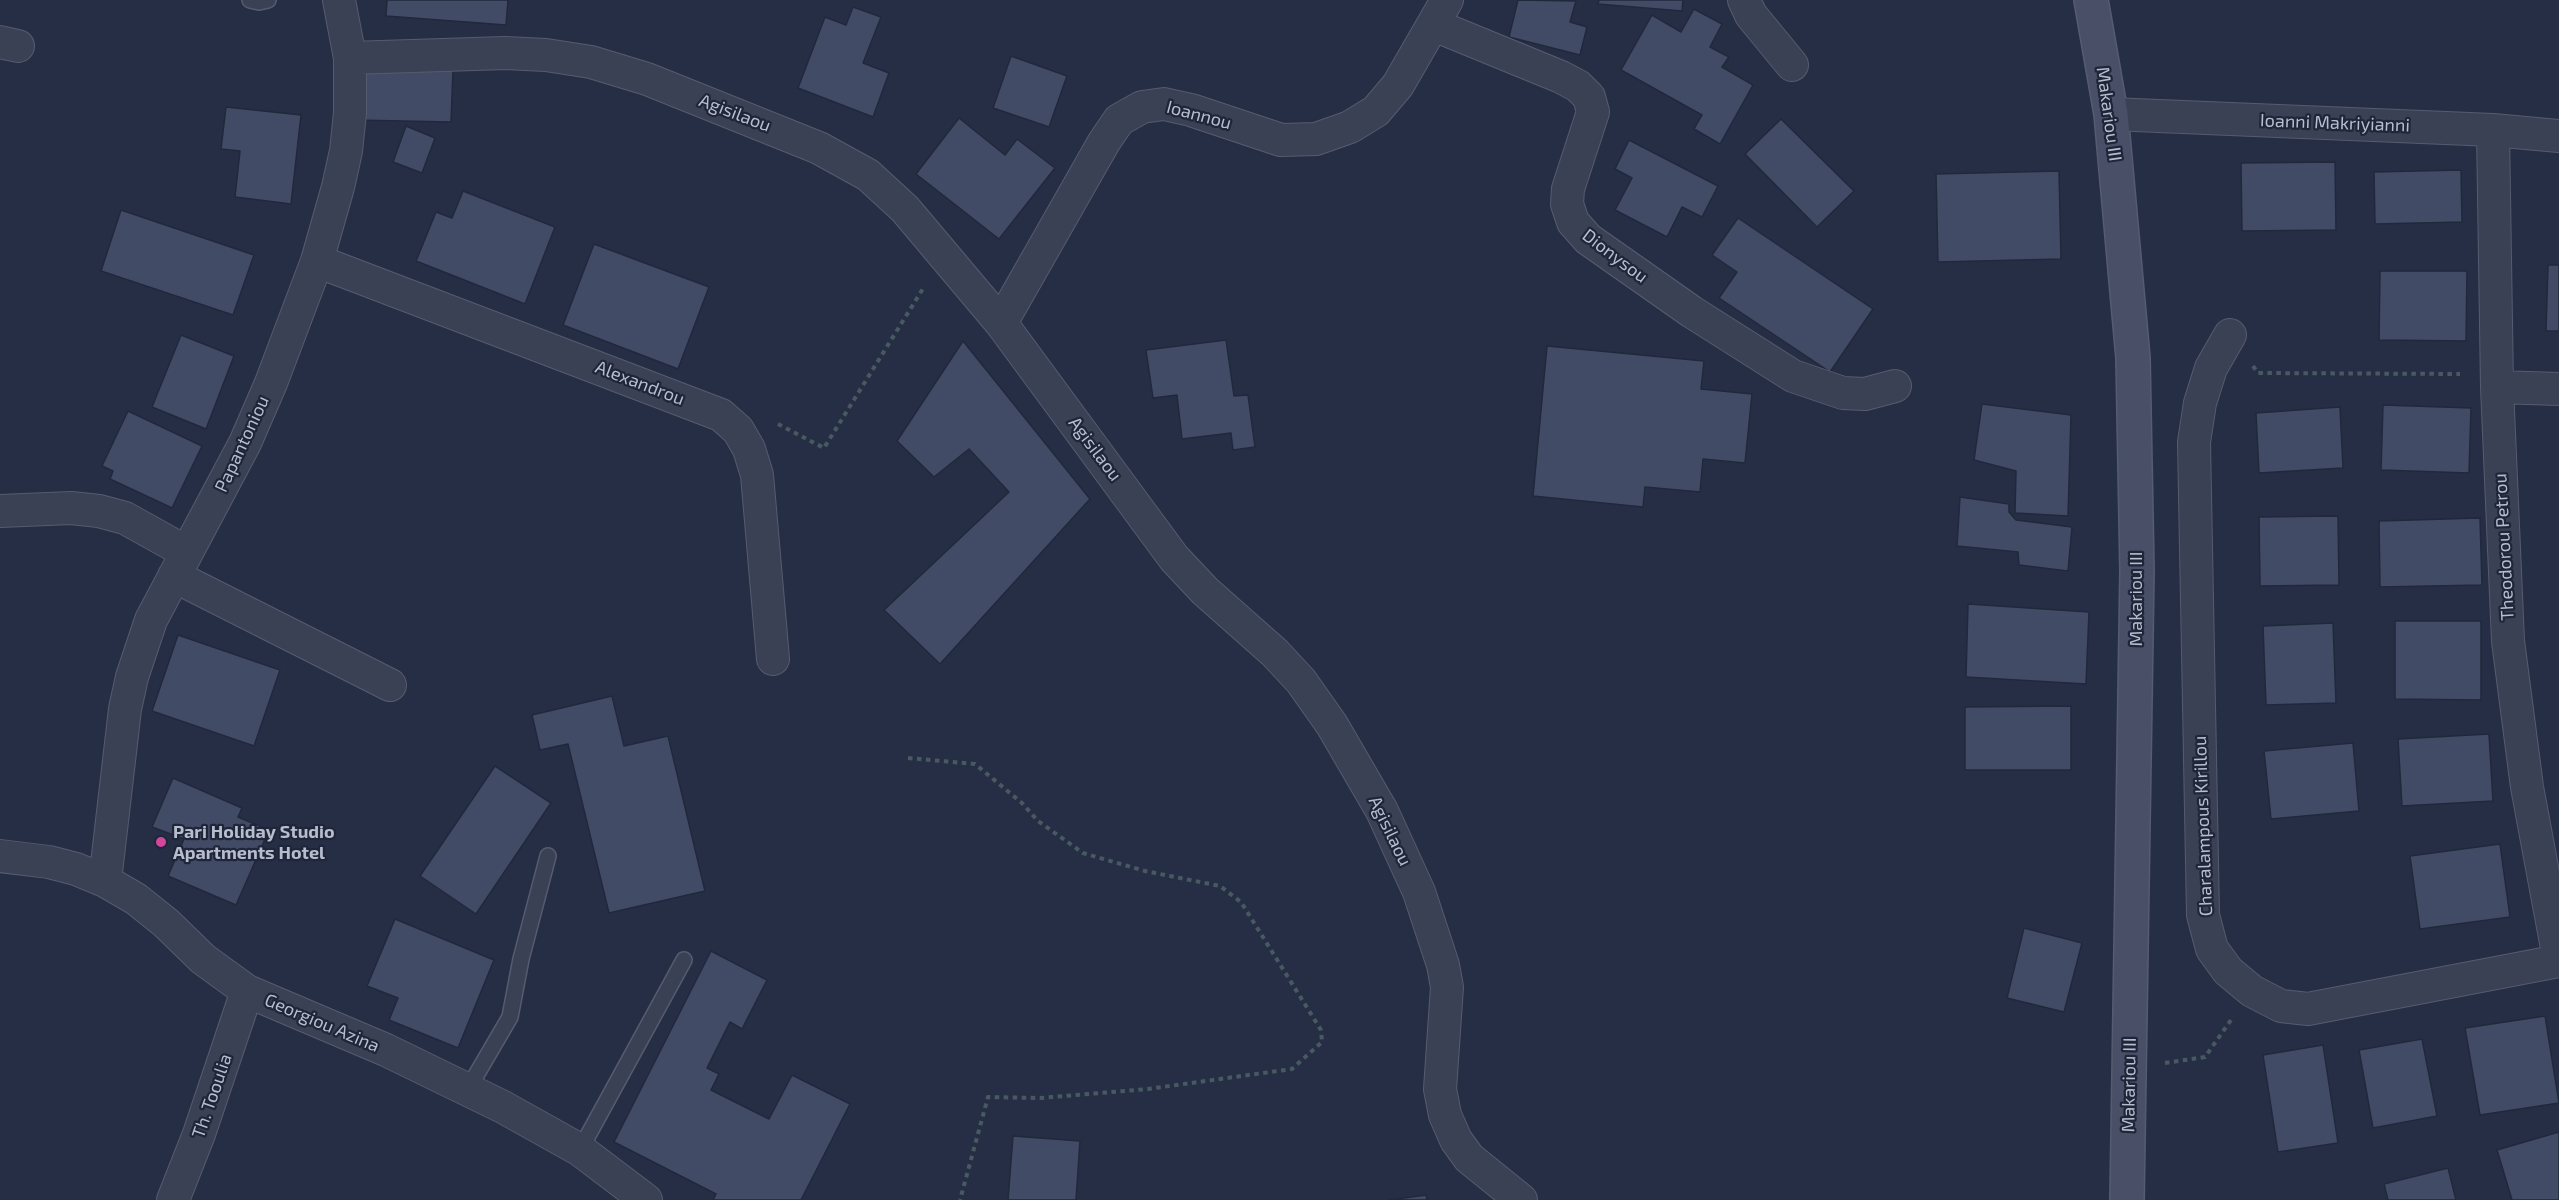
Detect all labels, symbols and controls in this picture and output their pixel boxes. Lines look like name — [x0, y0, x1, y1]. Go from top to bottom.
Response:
street label: Makariou III — [2092, 65, 2126, 163]
street label: Agisilaou — [696, 89, 774, 137]
street label: Ioannou — [1164, 96, 1234, 134]
street label: Ioanni Makriyianni — [2260, 110, 2410, 136]
street label: Dionysou — [1578, 224, 1652, 288]
street label: Alexandrou — [592, 356, 688, 410]
street label: Papantoniou — [210, 392, 274, 496]
street label: Agisilaou — [1064, 413, 1126, 485]
street label: Theodorou Petrou — [2489, 473, 2519, 621]
street label: Makariou III — [2125, 551, 2147, 647]
street label: Charalampous Kirillou — [2189, 735, 2217, 917]
street label: Agisilaou — [1364, 793, 1416, 869]
place label: Pari Holiday Studio Apartments Hotel — [173, 821, 335, 864]
marker: Pari Holiday Studio Apartments Hotel — [154, 835, 168, 849]
street label: Georgiou Azina — [261, 989, 383, 1057]
street label: Makariou III — [2117, 1037, 2141, 1133]
street label: Th. Tooulia — [187, 1051, 237, 1141]

